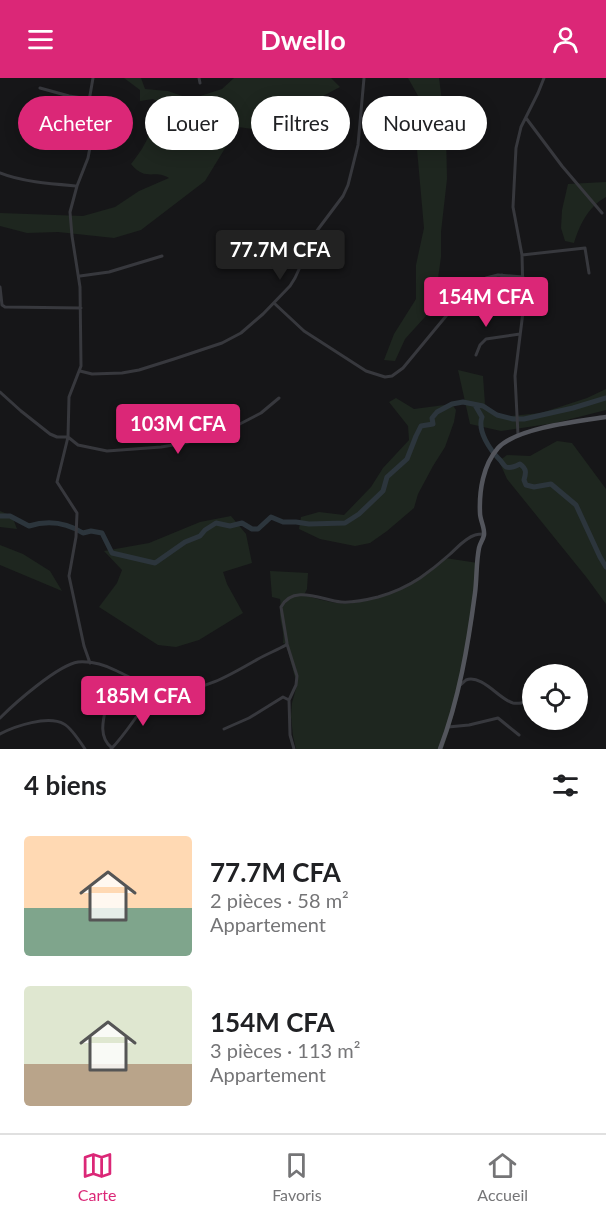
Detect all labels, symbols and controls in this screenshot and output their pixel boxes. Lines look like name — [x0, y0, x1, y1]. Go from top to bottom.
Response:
icon: menu — [24, 23, 57, 56]
text: Dwello — [260, 23, 346, 56]
icon: person — [549, 23, 582, 56]
chip: Acheter — [18, 96, 133, 150]
chip: Louer — [145, 96, 239, 150]
chip: Filtres — [251, 96, 350, 150]
chip: Nouveau — [362, 96, 487, 150]
pin: 77.7M CFA — [211, 230, 349, 281]
text: 77.7M CFA — [230, 237, 330, 261]
pin: 154M CFA — [424, 277, 548, 328]
text: 154M CFA — [438, 284, 534, 308]
pin: 103M CFA — [116, 404, 240, 455]
text: 103M CFA — [130, 411, 226, 435]
map controls — [522, 664, 588, 730]
button: locate — [522, 664, 588, 730]
pin: 185M CFA — [81, 676, 205, 727]
text: 185M CFA — [95, 683, 191, 707]
text: 4 biens — [24, 769, 107, 801]
icon: filters — [549, 769, 582, 802]
text: 77.7M CFA — [210, 856, 341, 888]
icon: home — [72, 860, 144, 932]
text: 2 pièces · 58 m² — [210, 888, 349, 912]
text: Appartement — [210, 912, 326, 936]
text: 154M CFA — [210, 1006, 335, 1038]
icon: home — [72, 1010, 144, 1082]
text: 3 pièces · 113 m² — [210, 1038, 360, 1062]
text: Appartement — [210, 1062, 326, 1086]
tab: Carte — [78, 1149, 116, 1204]
tab: Favoris — [272, 1149, 322, 1204]
tab: Accueil — [477, 1149, 528, 1204]

